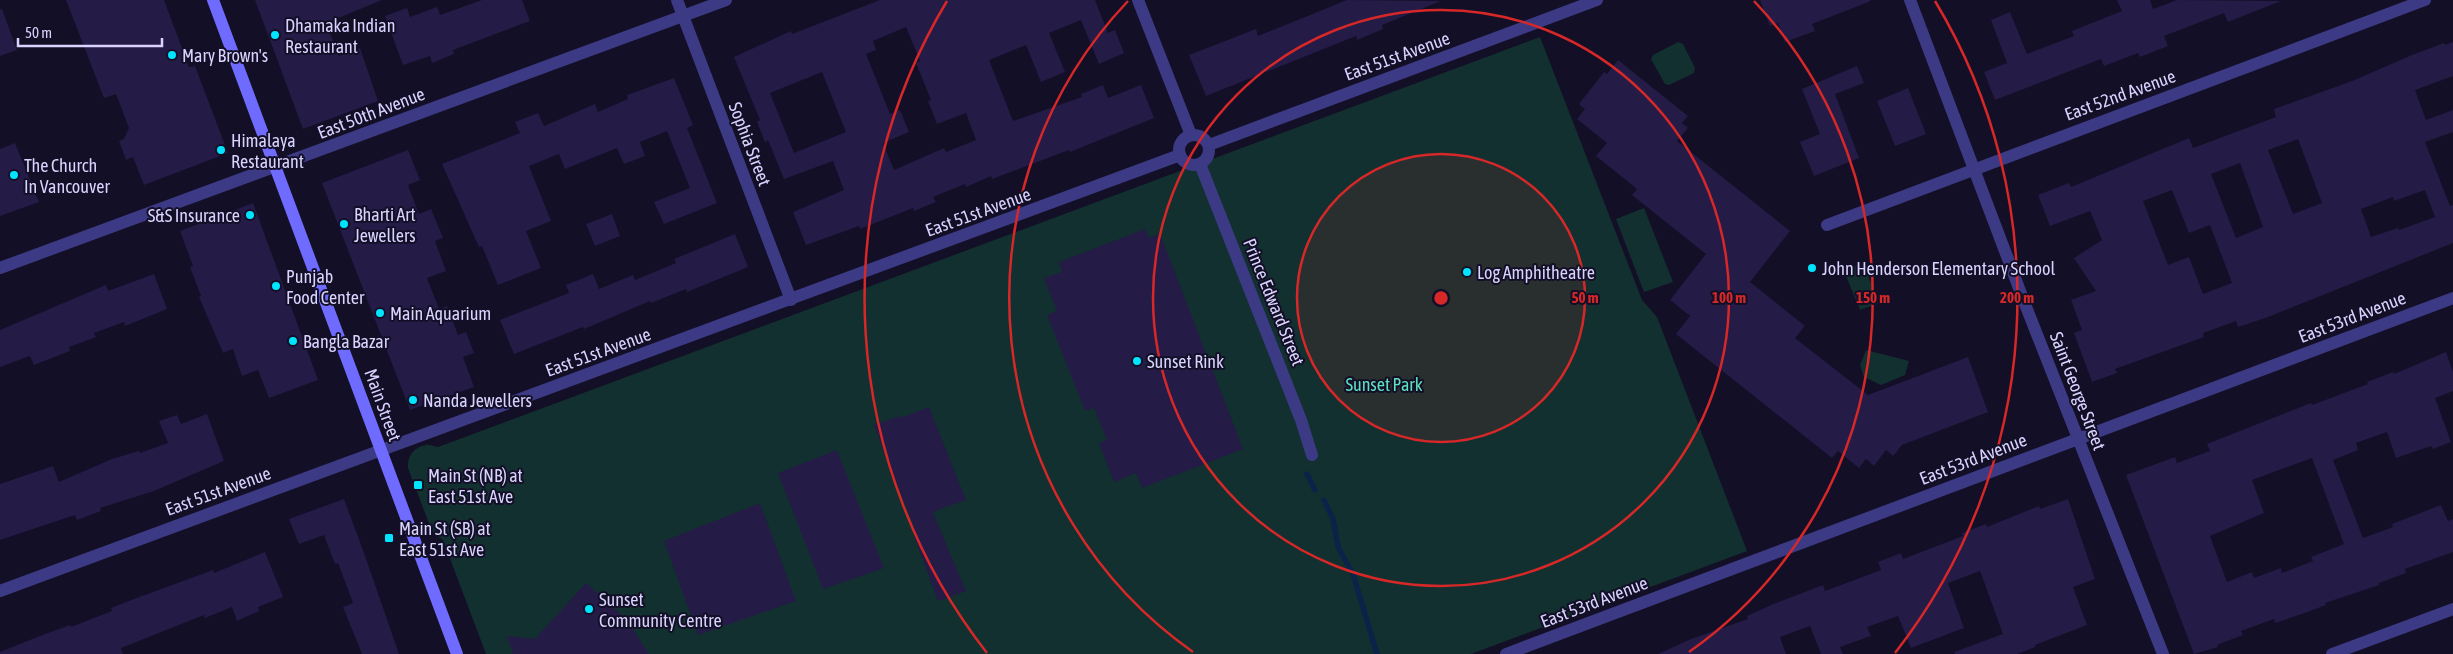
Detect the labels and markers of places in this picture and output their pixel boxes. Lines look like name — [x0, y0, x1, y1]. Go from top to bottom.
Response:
place label: Dhamaka Indian Restaurant — [285, 15, 395, 57]
marker: Dhamaka Indian Restaurant — [269, 29, 281, 41]
place label: Mary Brown's — [182, 45, 268, 66]
marker: Mary Brown's — [166, 49, 178, 61]
place label: Himalaya Restaurant — [231, 130, 304, 172]
marker: Himalaya Restaurant — [215, 144, 227, 156]
place label: The Church In Vancouver — [24, 155, 110, 197]
marker: The Church In Vancouver — [8, 169, 20, 181]
place label: Bharti Art Jewellers — [354, 204, 416, 246]
place label: S&S Insurance — [148, 205, 240, 226]
marker: S&S Insurance — [244, 209, 256, 221]
marker: Bharti Art Jewellers — [338, 218, 350, 230]
place label: John Henderson Elementary School — [1822, 258, 2055, 279]
place label: Log Amphitheatre — [1477, 262, 1595, 283]
marker: John Henderson Elementary School — [1806, 262, 1818, 274]
place label: Punjab Food Center — [286, 266, 365, 308]
marker: Log Amphitheatre — [1461, 266, 1473, 278]
marker: Punjab Food Center — [270, 280, 282, 292]
centre of rings — [1432, 289, 1450, 307]
place label: Main Aquarium — [390, 303, 491, 324]
marker: Main Aquarium — [374, 307, 386, 319]
place label: Bangla Bazar — [303, 331, 390, 352]
marker: Bangla Bazar — [287, 335, 299, 347]
place label: Sunset Rink — [1147, 351, 1224, 372]
marker: Sunset Rink — [1131, 355, 1143, 367]
place label: Nanda Jewellers — [423, 390, 532, 411]
marker: Nanda Jewellers — [407, 394, 419, 406]
place label: Main St (NB) at East 51st Ave — [428, 465, 523, 507]
marker: Main St (NB) at East 51st Ave — [412, 479, 424, 491]
place label: Main St (SB) at East 51st Ave — [399, 518, 491, 560]
marker: Main St (SB) at East 51st Ave — [383, 532, 395, 544]
place label: Sunset Community Centre — [599, 589, 722, 631]
marker: Sunset Community Centre — [583, 603, 595, 615]

